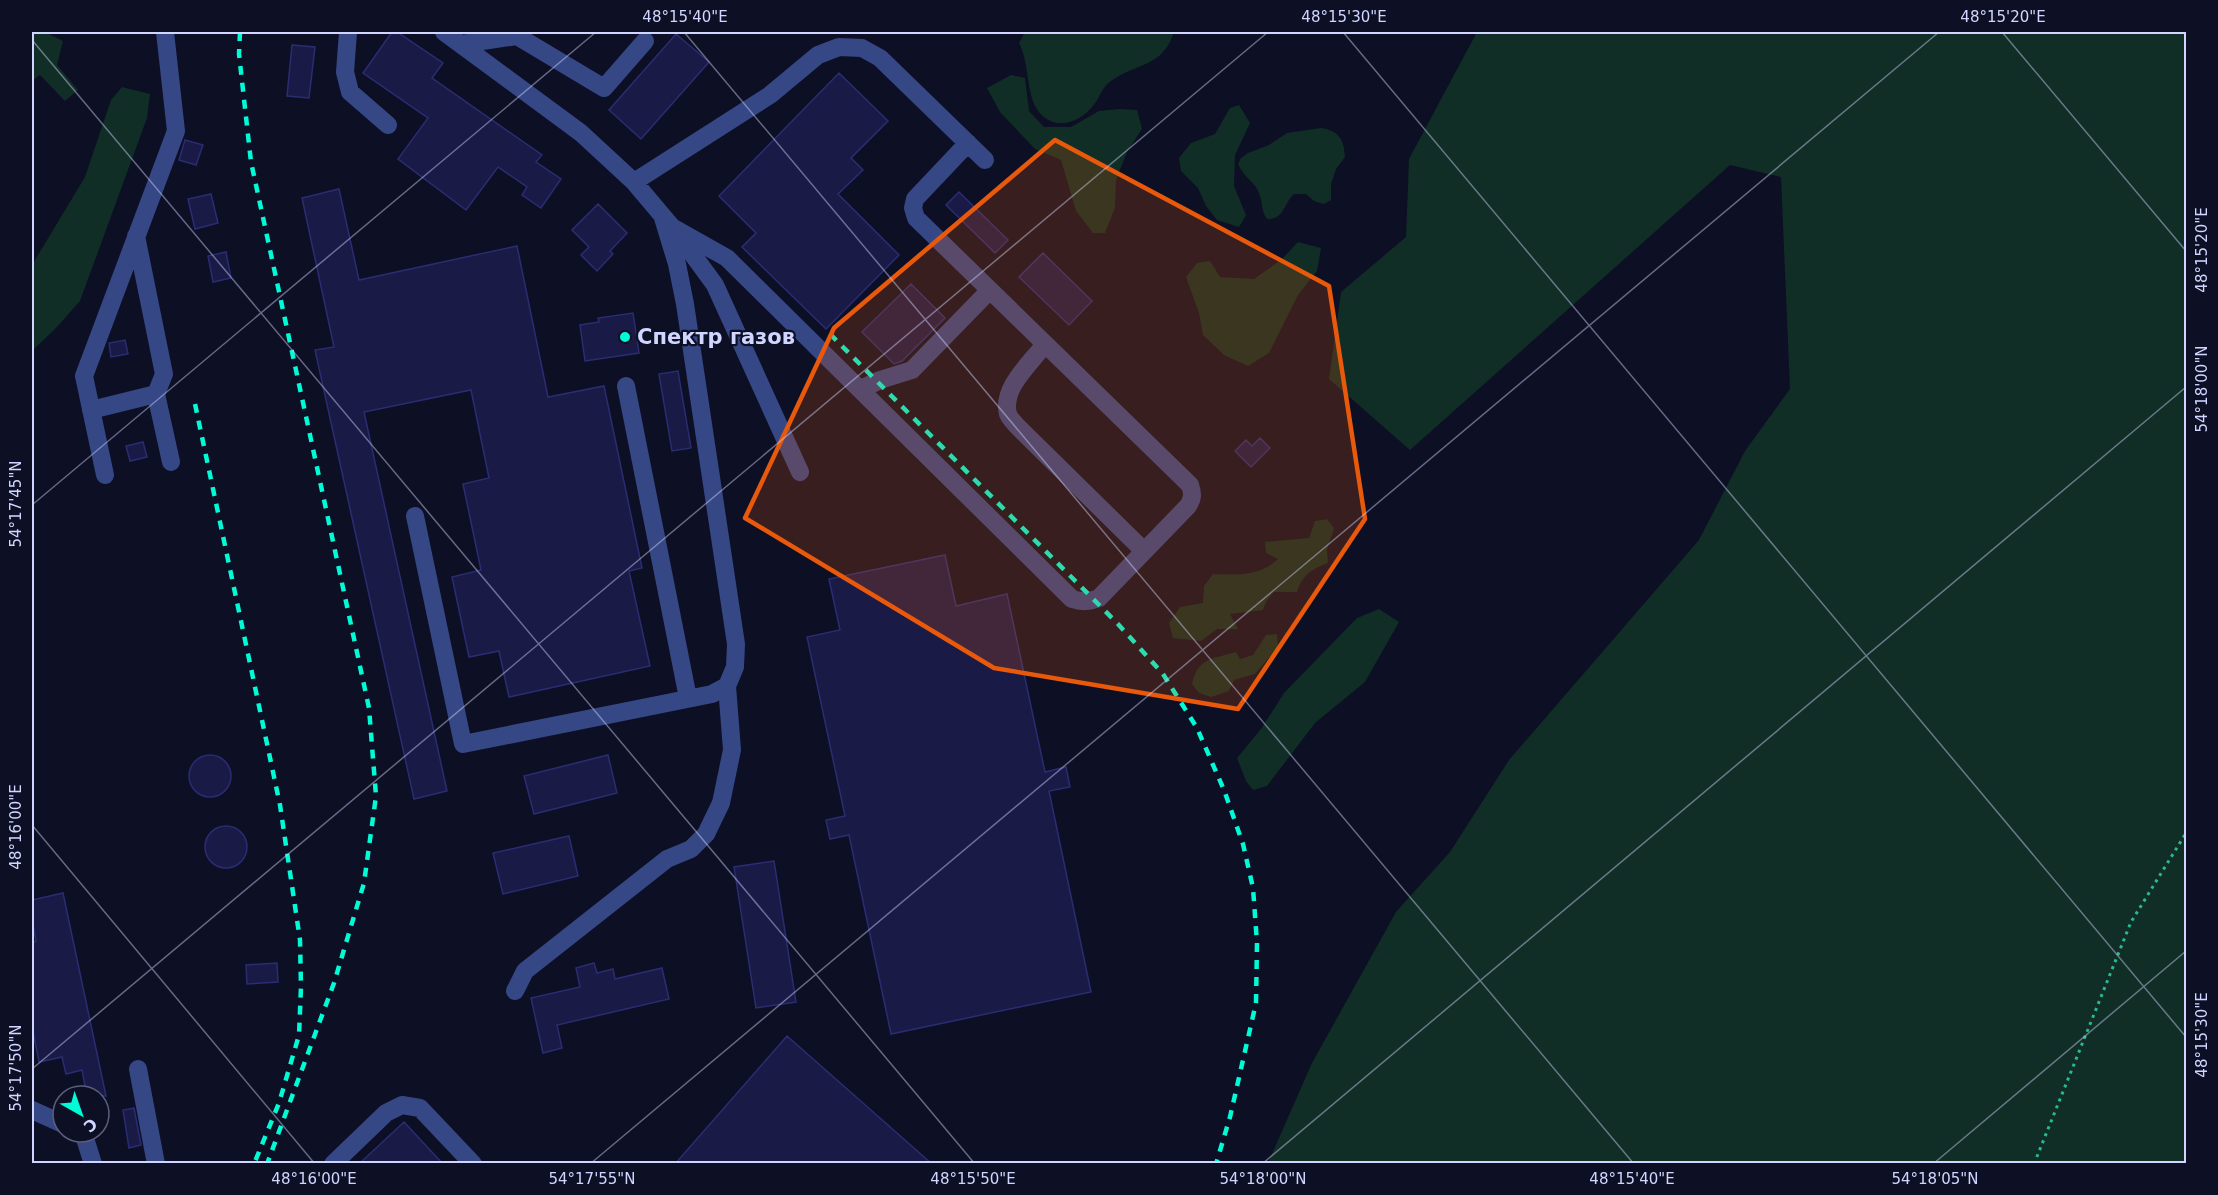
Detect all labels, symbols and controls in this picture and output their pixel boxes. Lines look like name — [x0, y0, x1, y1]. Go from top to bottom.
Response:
text: 48°15'40"E — [642, 8, 728, 26]
text: 48°15'30"E — [1301, 8, 1387, 26]
text: 48°15'20"E — [1960, 8, 2046, 26]
text: 48°15'20"E — [2193, 207, 2211, 293]
place label: Спектр газов — [637, 325, 795, 349]
marker: Спектр газов — [618, 330, 632, 344]
text: 54°18'00"N — [2193, 345, 2211, 433]
text: 54°17'45"N — [7, 460, 25, 548]
text: 48°16'00"E — [7, 784, 25, 870]
text: 48°15'30"E — [2193, 992, 2211, 1078]
text: 54°17'50"N — [7, 1024, 25, 1112]
north arrow — [51, 1084, 111, 1144]
text: С — [80, 1114, 101, 1136]
text: 48°16'00"E — [271, 1170, 357, 1188]
text: 54°17'55"N — [548, 1170, 636, 1188]
text: 48°15'50"E — [930, 1170, 1016, 1188]
text: 54°18'00"N — [1219, 1170, 1307, 1188]
text: 48°15'40"E — [1589, 1170, 1675, 1188]
text: 54°18'05"N — [1891, 1170, 1979, 1188]

